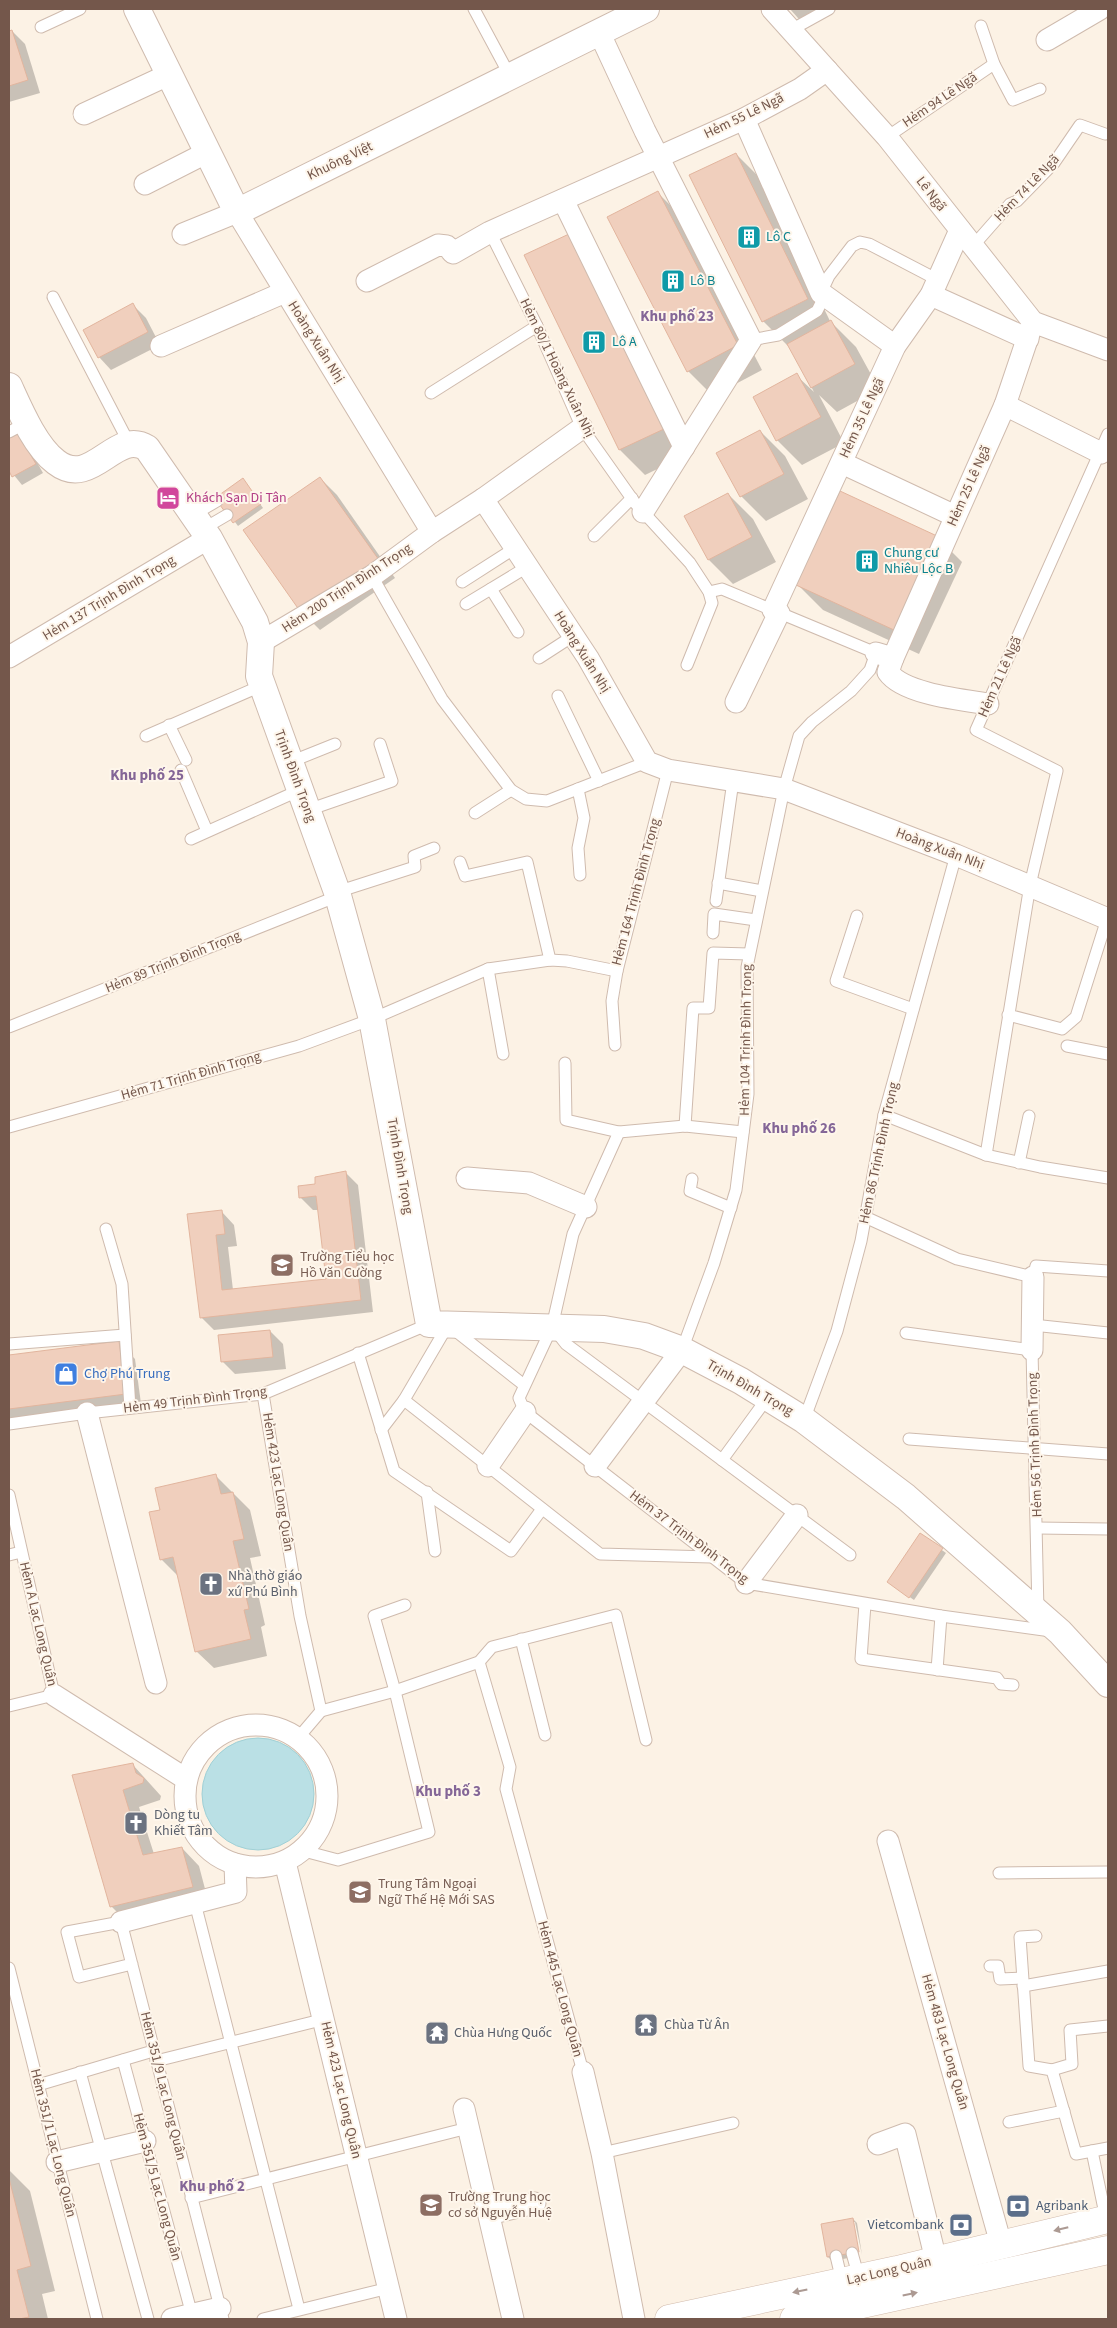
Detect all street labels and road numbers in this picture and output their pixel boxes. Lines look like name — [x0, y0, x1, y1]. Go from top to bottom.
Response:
street label: Hẻm 94 Lê Ngã — [899, 68, 981, 132]
street label: Hẻm 55 Lê Ngã — [701, 88, 787, 144]
street label: Khuông Việt — [304, 136, 376, 185]
street label: Hẻm 74 Lê Ngã — [990, 150, 1064, 226]
street label: Lê Ngã — [911, 172, 951, 216]
street label: Hẻm 80/1 Hoàng Xuân Nhị — [515, 295, 599, 441]
street label: Hoàng Xuân Nhị — [283, 297, 349, 387]
street label: Hẻm 35 Lê Ngã — [835, 375, 889, 461]
street label: Hẻm 25 Lê Ngã — [942, 442, 996, 530]
street label: Hẻm 200 Trịnh Đình Trọng — [278, 538, 416, 638]
street label: Hẻm 137 Trịnh Đình Trọng — [39, 550, 179, 646]
street label: Hoàng Xuân Nhị — [549, 607, 615, 697]
street label: Hẻm 21 Lê Ngã — [973, 633, 1027, 721]
street label: Trịnh Đình Trọng — [269, 727, 321, 825]
street label: Hẻm 164 Trịnh Đình Trọng — [607, 816, 665, 968]
street label: Hoàng Xuân Nhị — [893, 823, 987, 875]
street label: Hẻm 89 Trịnh Đình Trọng — [102, 926, 244, 998]
street label: Hẻm 104 Trịnh Đình Trọng — [735, 964, 757, 1116]
street label: Hẻm 71 Trịnh Đình Trọng — [119, 1046, 263, 1106]
street label: Hẻm 86 Trịnh Đình Trọng — [854, 1080, 904, 1226]
street label: Trịnh Đình Trọng — [382, 1116, 418, 1216]
street label: Trịnh Đình Trọng — [703, 1355, 797, 1421]
street label: Hẻm 56 Trịnh Đình Trọng — [1022, 1372, 1048, 1518]
street label: Hẻm 49 Trịnh Đình Trọng — [122, 1381, 268, 1419]
street label: Hẻm 423 Lạc Long Quân — [257, 1411, 299, 1553]
street label: Hẻm 37 Trịnh Đình Trọng — [625, 1485, 753, 1589]
street label: Hẻm A Lạc Long Quân — [14, 1560, 62, 1688]
street label: Hẻm 445 Lạc Long Quân — [532, 1919, 588, 2059]
street label: Hẻm 483 Lạc Long Quân — [916, 1972, 974, 2112]
street label: Hẻm 351/9 Lạc Long Quân — [135, 2010, 191, 2162]
street label: Hẻm 423 Lạc Long Quân — [315, 2019, 367, 2161]
street label: Hẻm 351/1 Lạc Long Quân — [25, 2067, 81, 2219]
street label: Hẻm 351/5 Lạc Long Quân — [128, 2111, 186, 2263]
street label: Lạc Long Quân — [845, 2252, 933, 2290]

